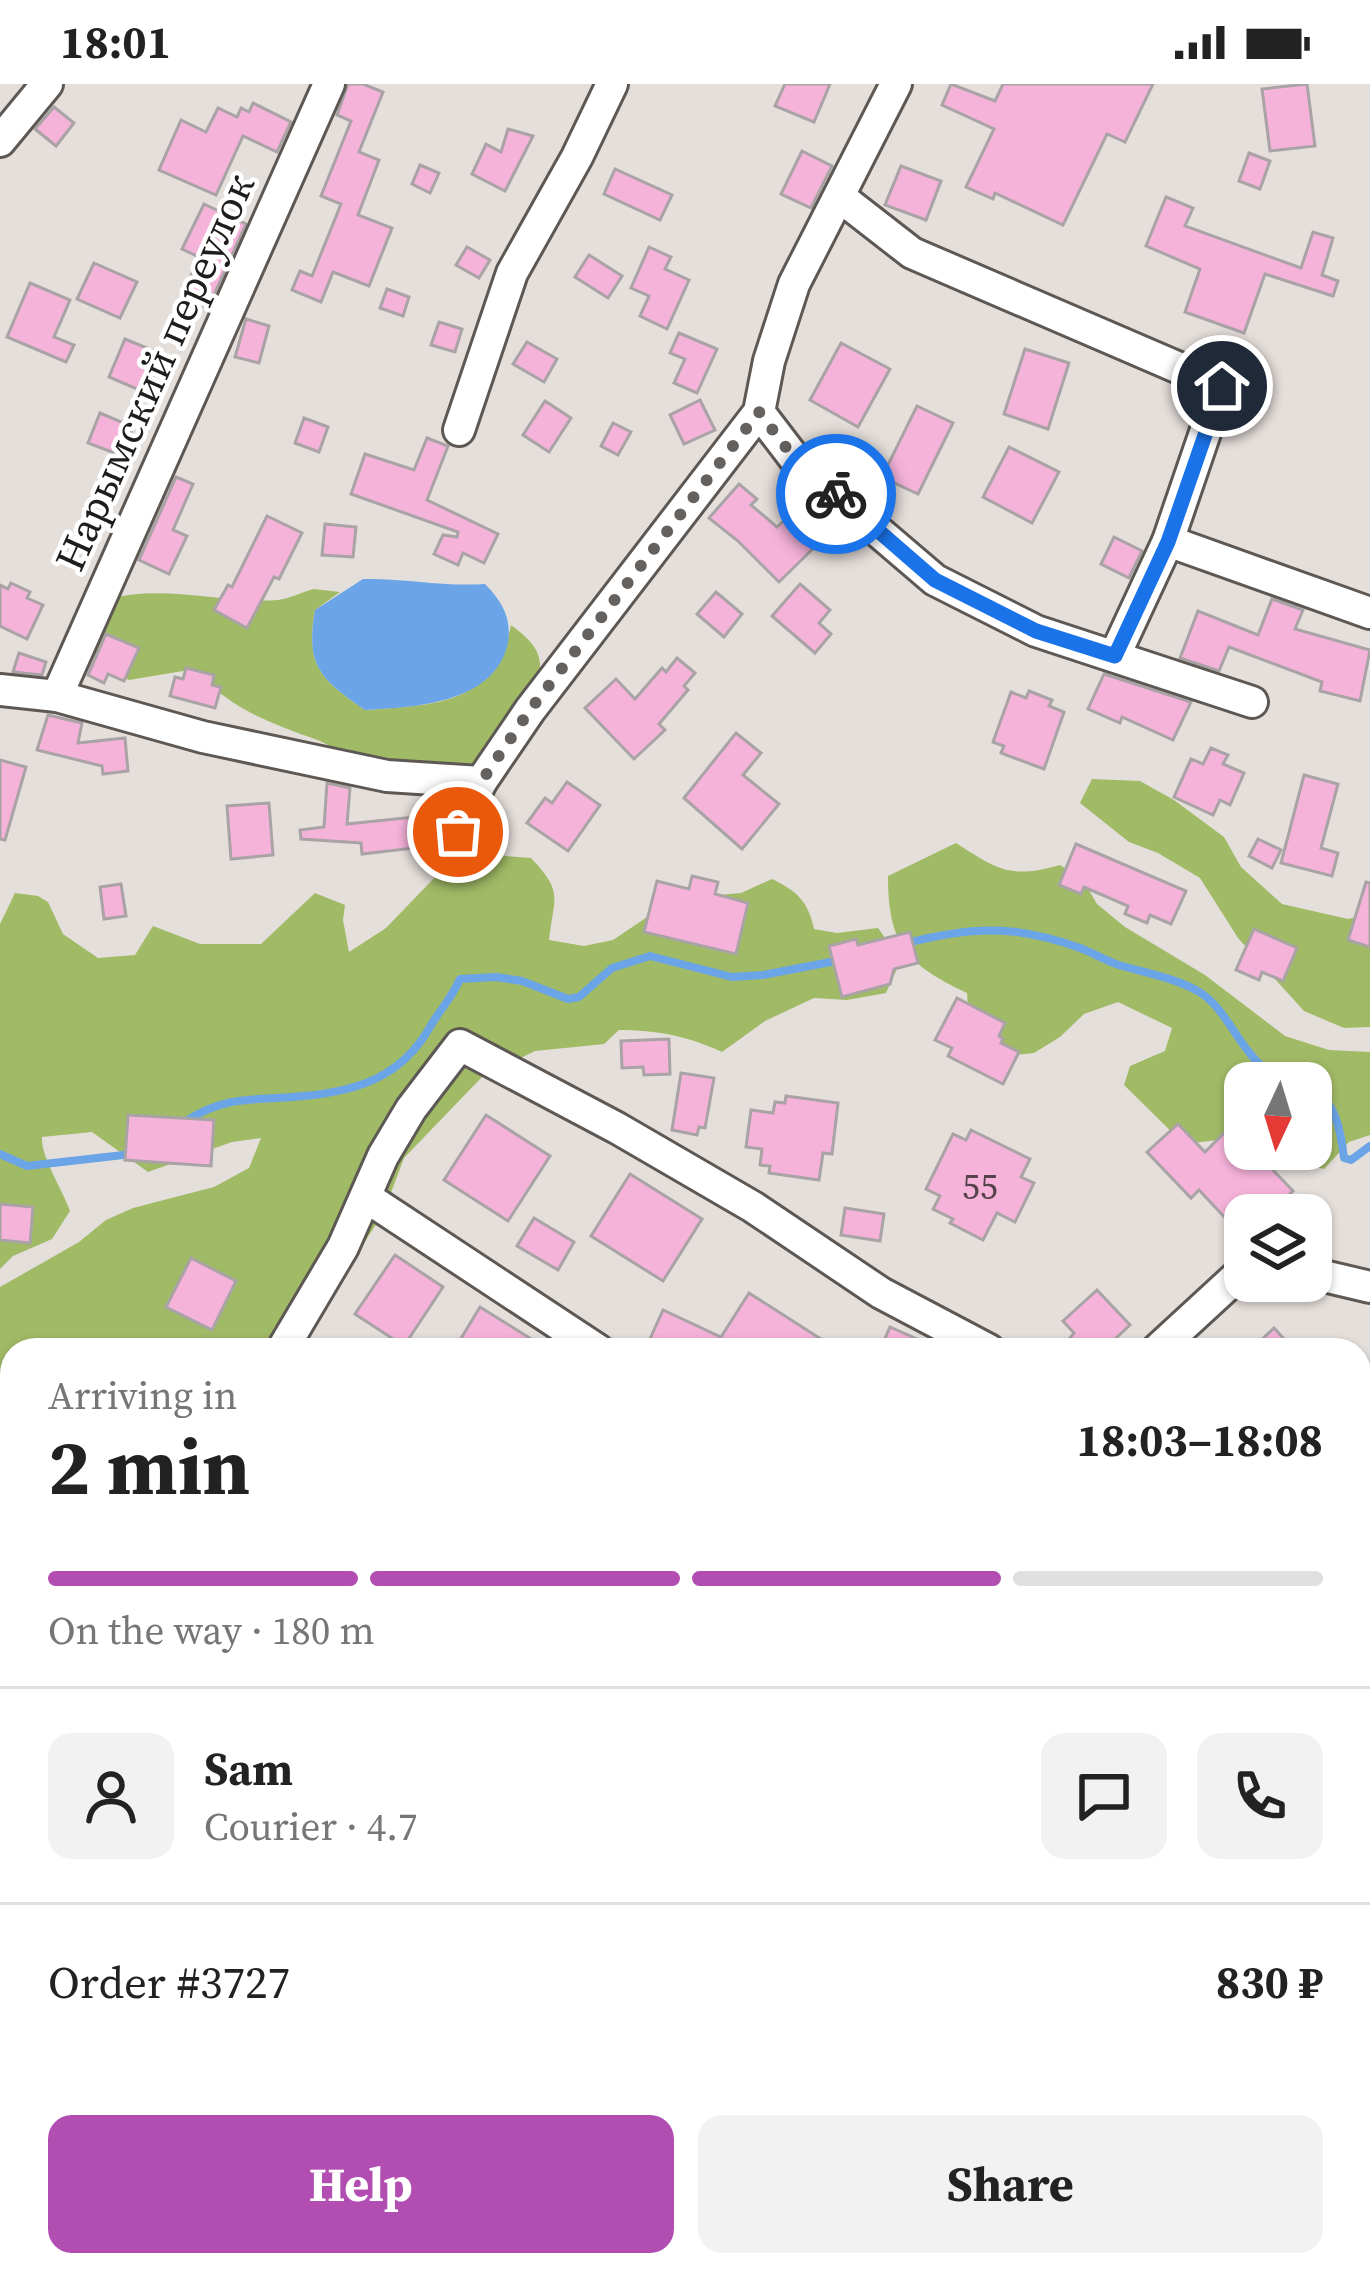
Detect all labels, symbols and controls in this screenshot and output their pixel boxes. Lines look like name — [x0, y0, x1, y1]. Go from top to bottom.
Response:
text: 18:01 — [60, 11, 171, 73]
street label: Нарымский переулок — [40, 164, 268, 580]
pin — [1171, 335, 1273, 437]
icon: home — [1189, 353, 1255, 419]
courier — [776, 434, 896, 554]
icon: bike — [803, 461, 869, 527]
pin — [407, 781, 509, 883]
icon: bag — [425, 799, 491, 865]
north arrow — [1224, 1062, 1332, 1170]
map controls — [1224, 1062, 1332, 1302]
house number: 55 — [962, 1162, 998, 1211]
button: layers — [1224, 1194, 1332, 1302]
text: Arriving in — [48, 1369, 237, 1422]
text: 18:03–18:08 — [1077, 1409, 1323, 1471]
text: 2 min — [48, 1413, 250, 1520]
text: On the way · 180 m — [48, 1604, 375, 1657]
button: person — [48, 1733, 174, 1859]
button: chat — [1041, 1733, 1167, 1859]
button: phone — [1197, 1733, 1323, 1859]
text: Sam — [204, 1738, 293, 1800]
text: Courier · 4.7 — [204, 1800, 417, 1853]
text: Order #3727 — [48, 1951, 290, 2013]
text: 830 ₽ — [1216, 1951, 1323, 2013]
button: Help — [48, 2115, 674, 2253]
button: Share — [698, 2115, 1323, 2253]

